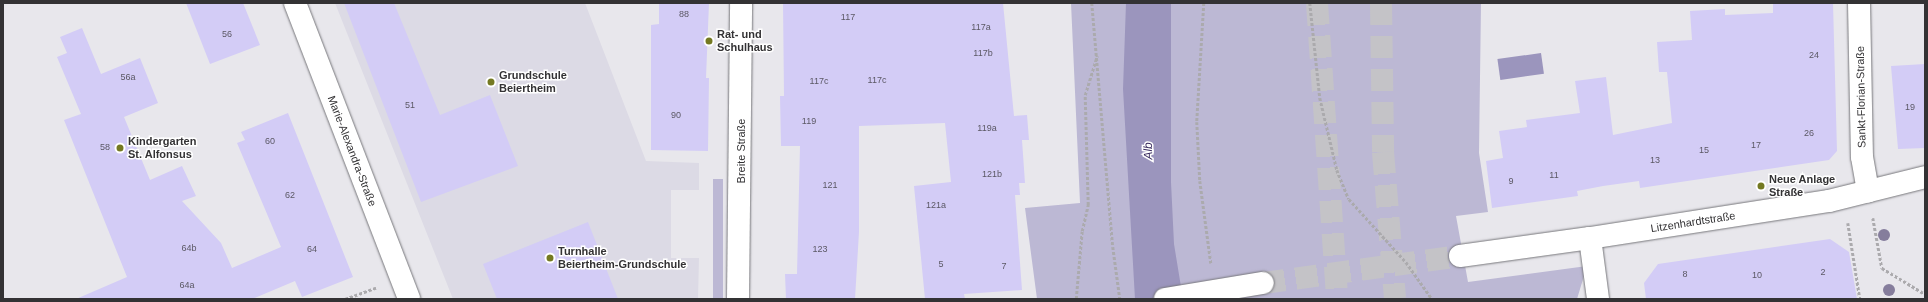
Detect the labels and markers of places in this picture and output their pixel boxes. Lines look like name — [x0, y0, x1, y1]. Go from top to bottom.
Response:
place label: Rat- und Schulhaus — [717, 28, 773, 54]
marker: Rat- und Schulhaus — [704, 36, 714, 46]
place label: Grundschule Beiertheim — [499, 69, 567, 95]
marker: Grundschule Beiertheim — [486, 77, 496, 87]
place label: Kindergarten St. Alfonsus — [128, 135, 196, 161]
marker: Kindergarten St. Alfonsus — [115, 143, 125, 153]
place label: Neue Anlage Straße — [1769, 173, 1836, 199]
marker: Neue Anlage Straße — [1756, 181, 1766, 191]
place label: Turnhalle Beiertheim-Grundschule — [558, 245, 686, 271]
marker: Turnhalle Beiertheim-Grundschule — [545, 253, 555, 263]

